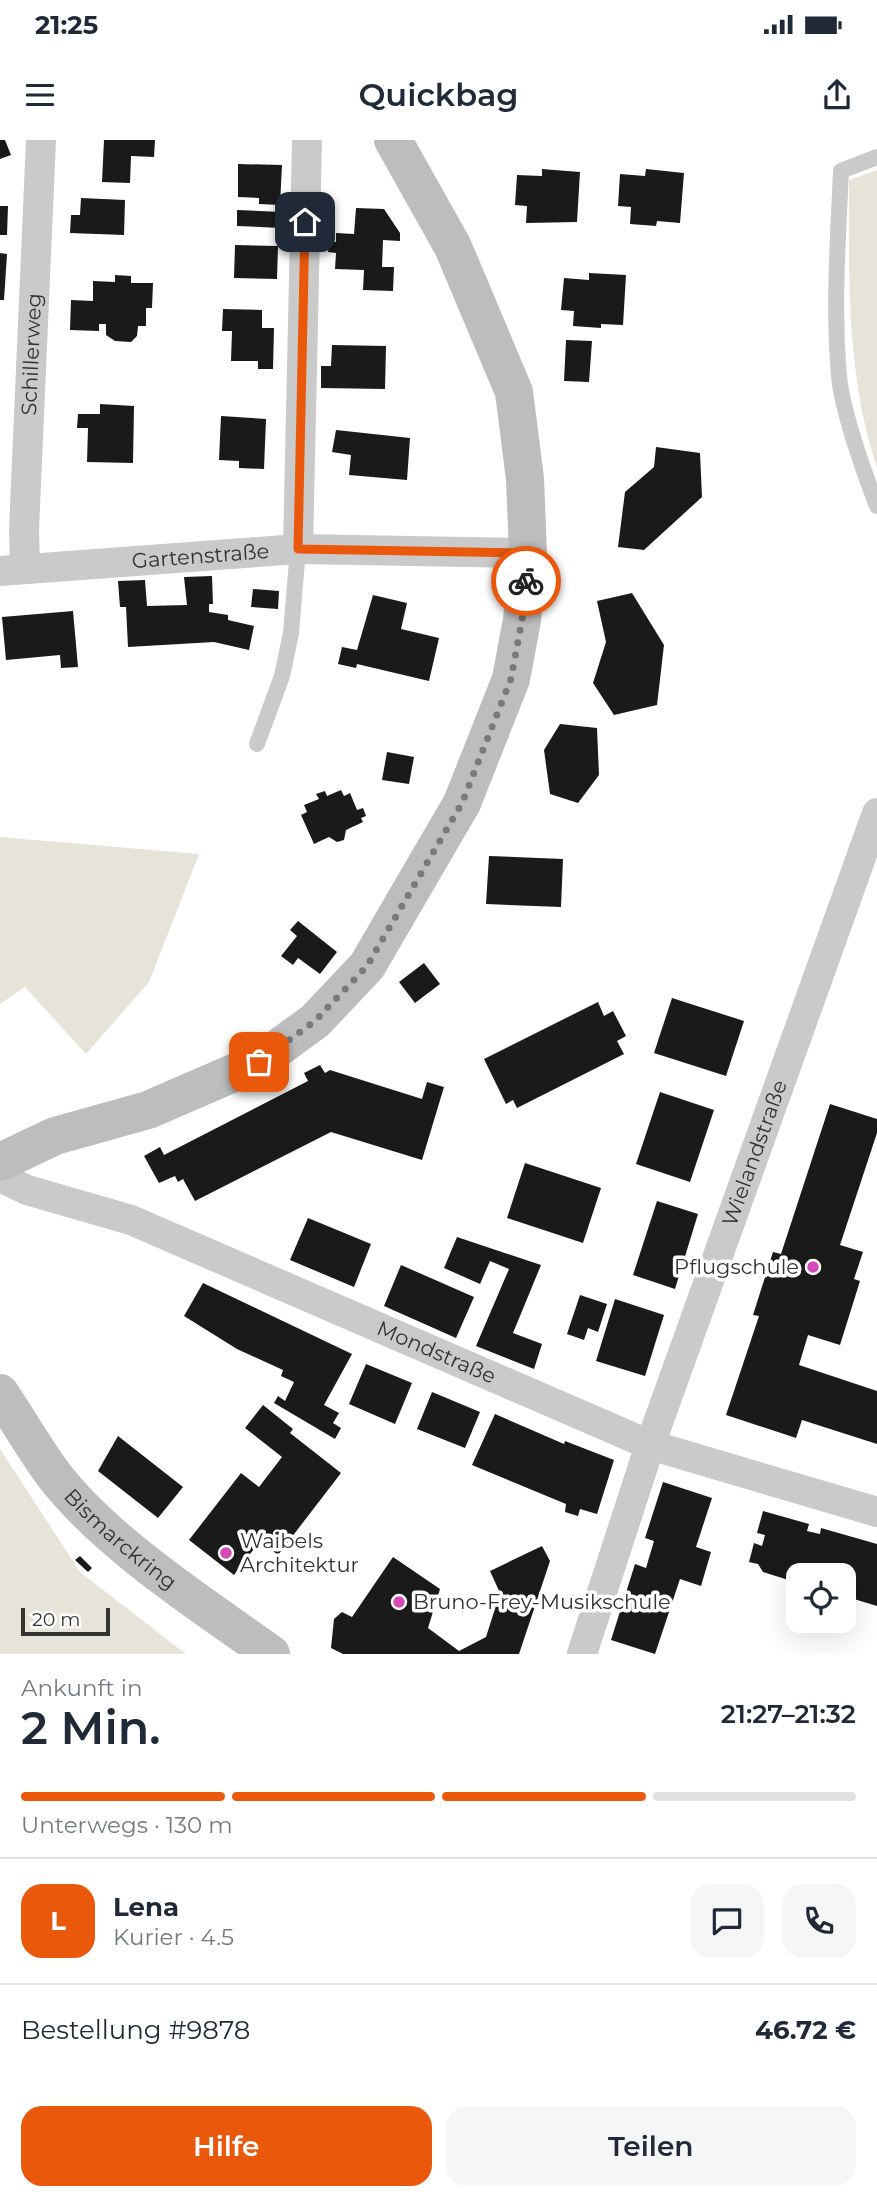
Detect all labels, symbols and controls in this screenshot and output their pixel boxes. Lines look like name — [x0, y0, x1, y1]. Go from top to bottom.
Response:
text: 21:25 — [35, 9, 98, 41]
text: Quickbag — [358, 75, 519, 114]
icon: menu — [21, 76, 59, 114]
icon: share — [818, 76, 856, 114]
pin — [275, 192, 335, 252]
icon: home — [286, 203, 324, 241]
street label: Schillerweg — [16, 292, 46, 416]
street label: Gartenstraße — [131, 538, 270, 573]
courier — [491, 546, 561, 616]
icon: bike — [507, 562, 545, 600]
pin — [229, 1032, 289, 1092]
icon: bag — [240, 1043, 278, 1081]
street label: Wielandstraße — [717, 1077, 792, 1229]
place label: Pflugschule — [674, 1254, 799, 1279]
marker: Pflugschule — [805, 1259, 821, 1275]
street label: Mondstraße — [373, 1315, 500, 1389]
street label: Bismarckring — [59, 1483, 182, 1595]
place label: Waibels Architektur — [240, 1528, 359, 1577]
marker: Waibels Architektur — [218, 1545, 234, 1561]
map controls — [786, 1563, 856, 1633]
button: locate — [786, 1563, 856, 1633]
place label: Bruno-Frey-Musikschule — [413, 1589, 671, 1614]
marker: Bruno-Frey-Musikschule — [391, 1594, 407, 1610]
scale bar — [21, 1605, 110, 1637]
text: 20 m — [32, 1608, 80, 1631]
text: Ankunft in — [21, 1674, 142, 1702]
text: 21:27–21:32 — [721, 1698, 856, 1730]
text: 2 Min. — [21, 1699, 160, 1756]
text: Unterwegs · 130 m — [21, 1811, 233, 1839]
button: chat — [690, 1884, 764, 1958]
button: phone — [782, 1884, 856, 1958]
text: Lena — [113, 1891, 179, 1923]
text: L — [50, 1905, 66, 1937]
text: Kurier · 4.5 — [113, 1923, 234, 1951]
text: Bestellung #9878 — [21, 2014, 250, 2046]
text: 46.72 € — [755, 2014, 856, 2046]
button: Hilfe — [21, 2106, 432, 2186]
button: Teilen — [446, 2106, 856, 2186]

